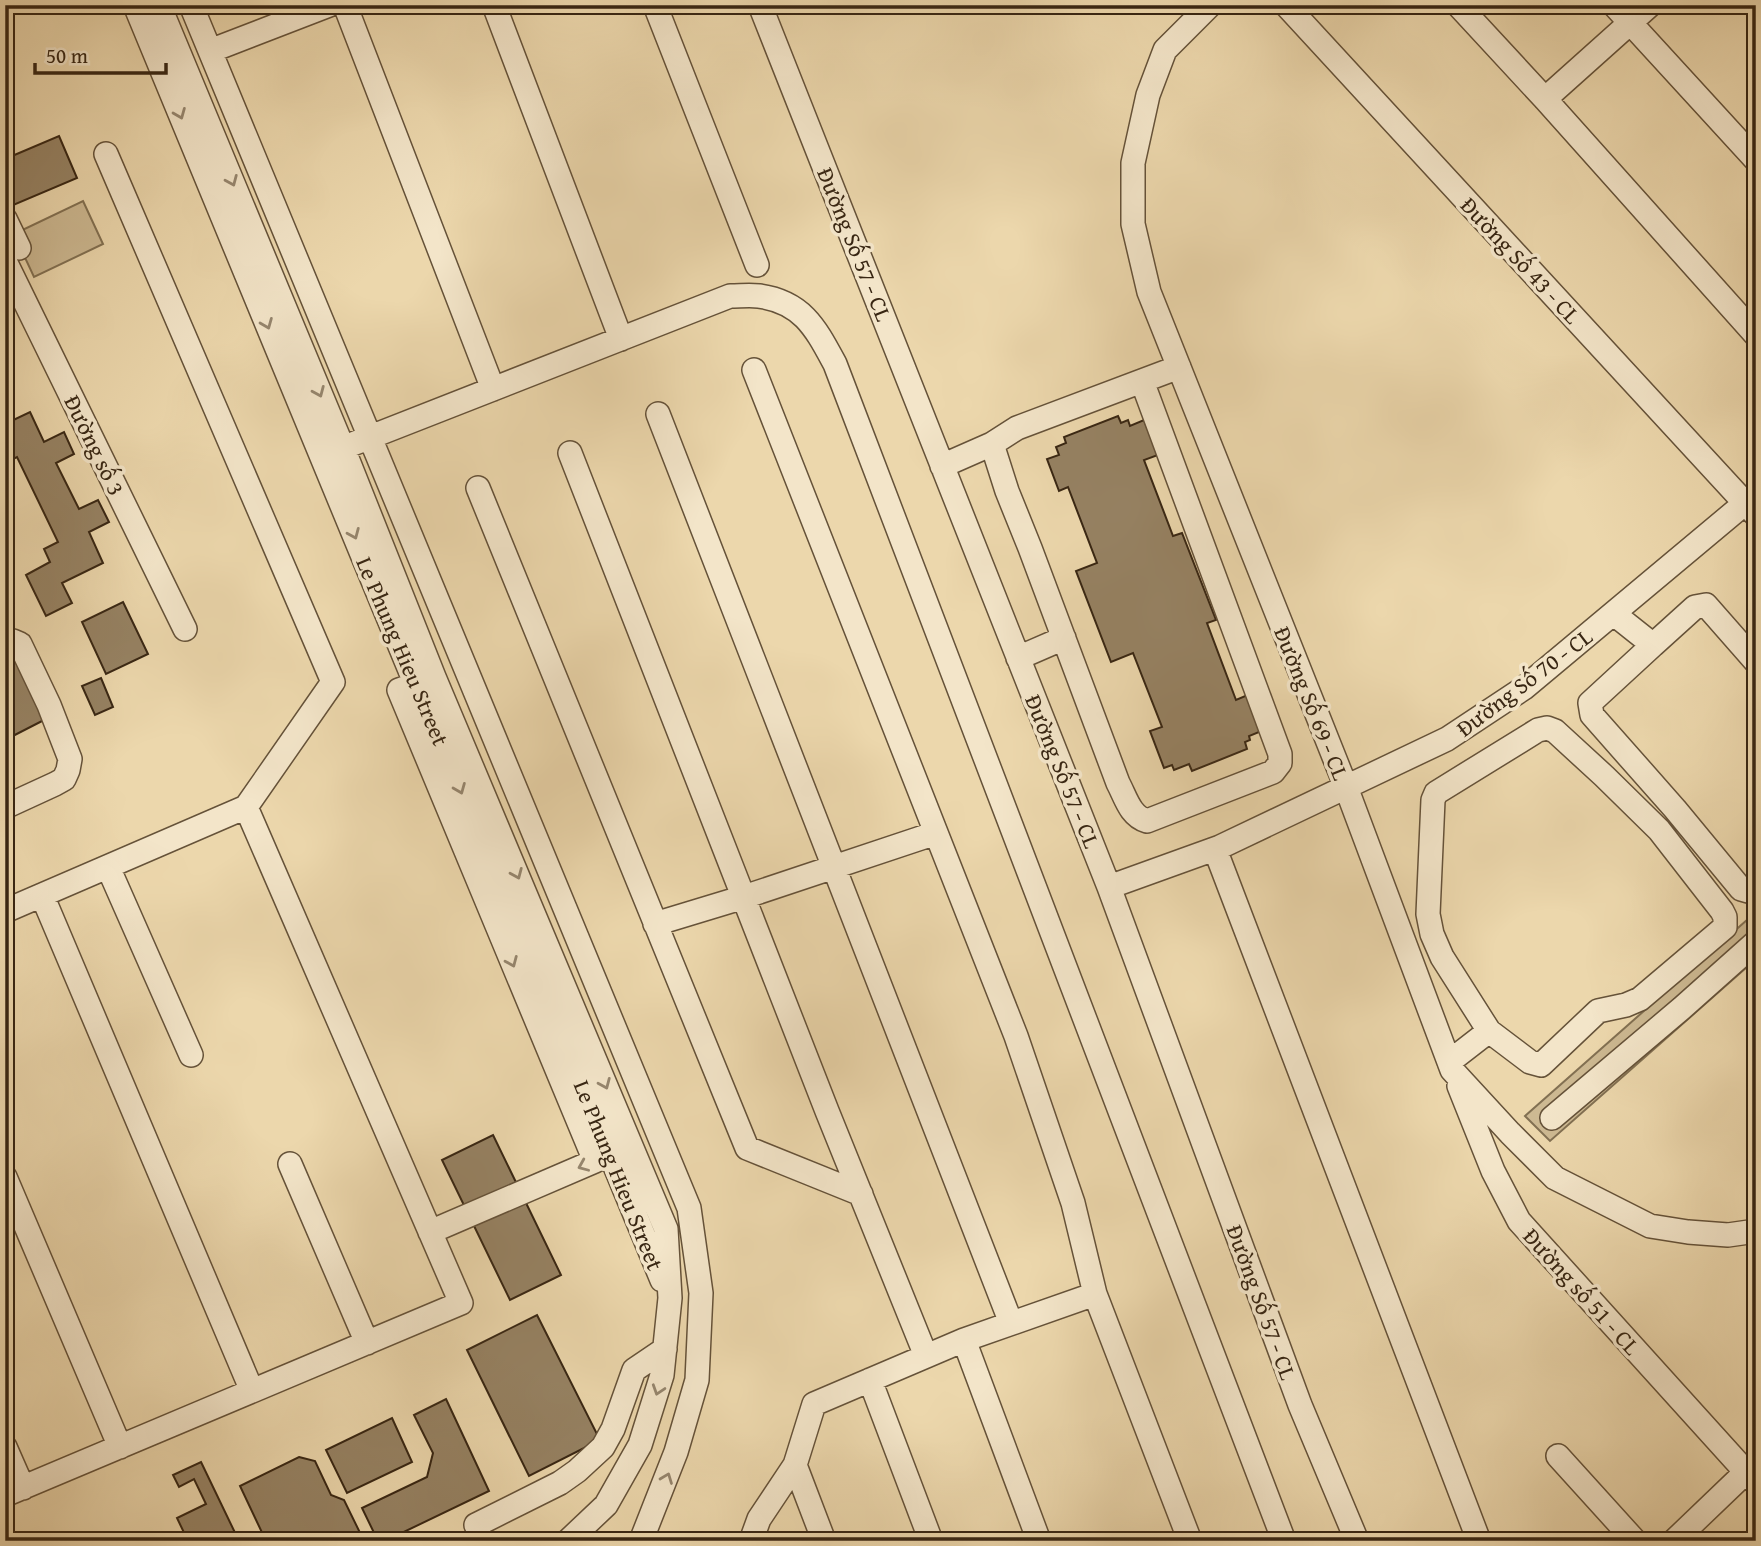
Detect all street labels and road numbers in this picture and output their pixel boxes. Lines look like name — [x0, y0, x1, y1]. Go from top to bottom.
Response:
street label: Đường Số 57 - CL — [809, 162, 901, 326]
street label: Đường Số 43 - CL — [1453, 189, 1589, 331]
street label: Đường số 3 — [57, 389, 133, 501]
street label: Le Phung Hieu Street — [348, 551, 458, 751]
street label: Đường Số 70 - CL — [1449, 620, 1599, 744]
street label: Đường Số 69 - CL — [1266, 621, 1358, 785]
street label: Đường Số 57 - CL — [1017, 689, 1109, 853]
street label: Le Phung Hieu Street — [566, 1075, 672, 1275]
street label: Đường Số 57 - CL — [1219, 1220, 1305, 1384]
street label: Đường số 51 - CL — [1516, 1220, 1648, 1362]

